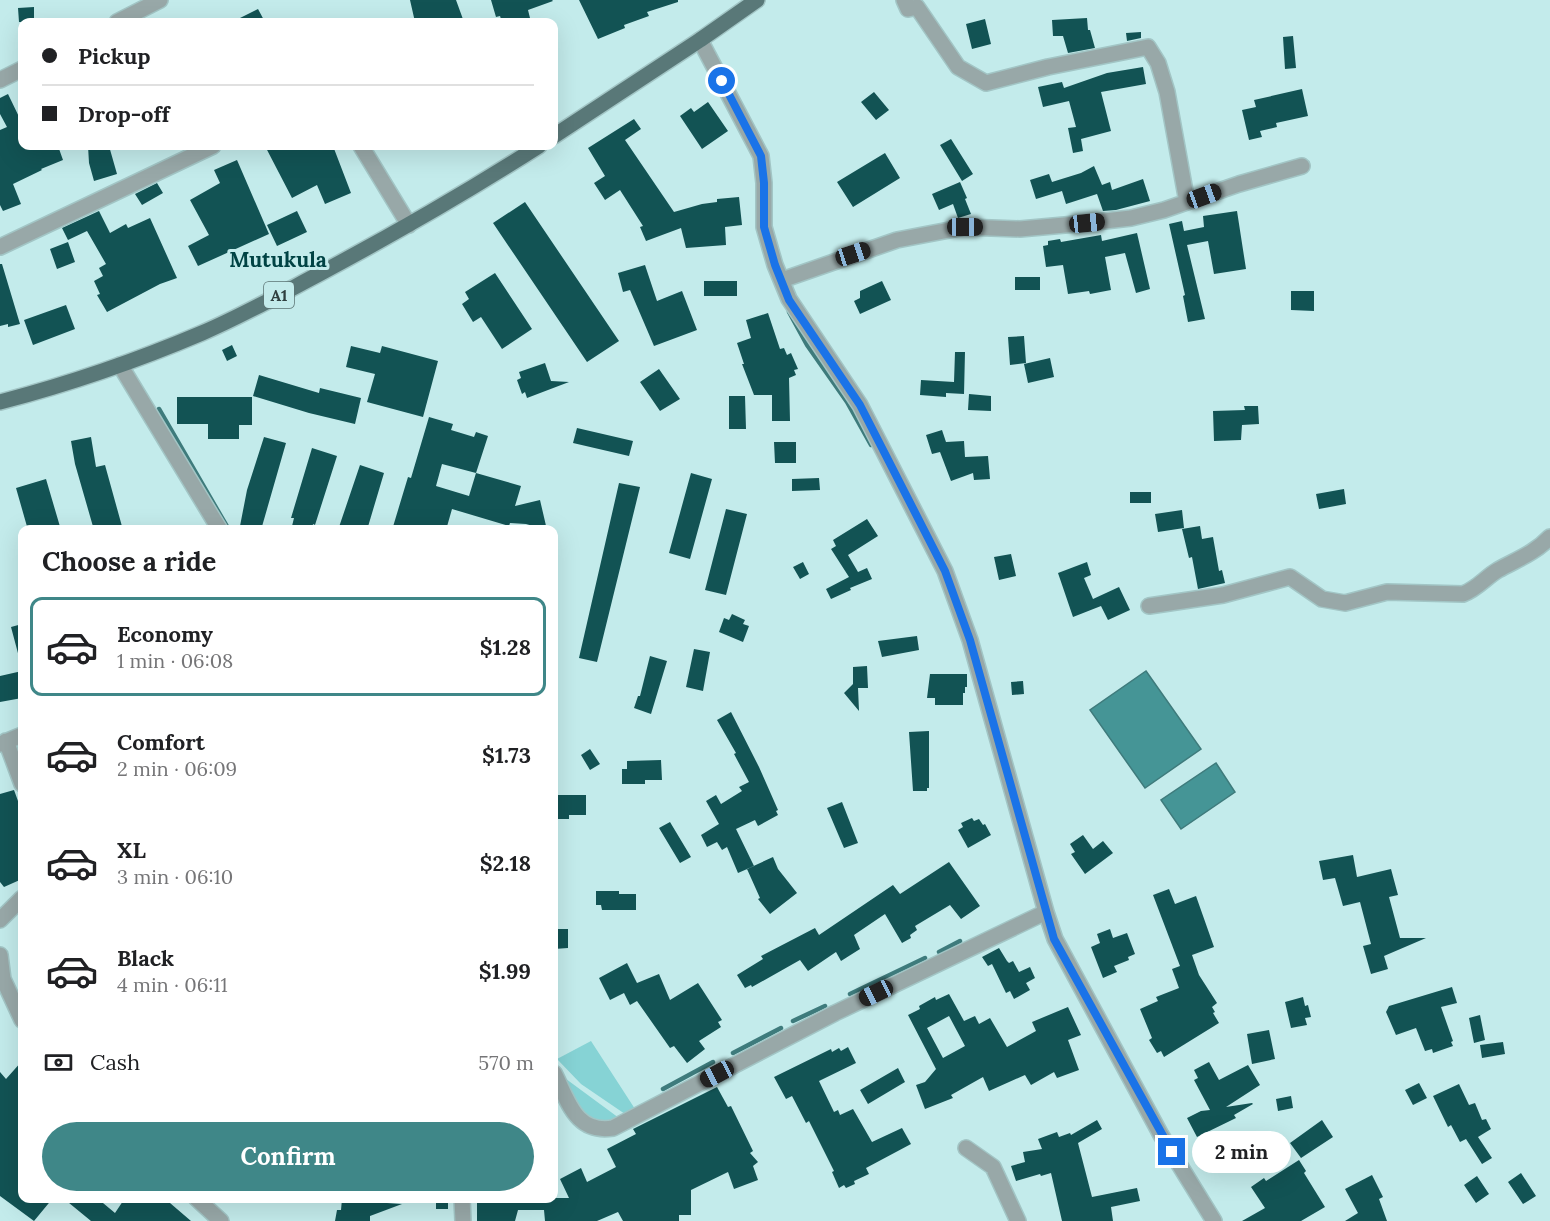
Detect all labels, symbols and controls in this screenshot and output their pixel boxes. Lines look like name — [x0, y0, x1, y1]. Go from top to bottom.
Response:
text: Pickup — [78, 42, 151, 70]
route start — [708, 67, 735, 94]
text: Drop-off — [78, 100, 170, 128]
car — [1184, 181, 1224, 211]
car — [1068, 212, 1106, 234]
car — [947, 218, 983, 236]
car — [833, 240, 873, 268]
district label: Mutukula — [229, 246, 327, 273]
road number: A1 — [264, 282, 294, 308]
text: Choose a ride — [42, 544, 216, 578]
icon: car — [45, 620, 99, 674]
text: Economy — [117, 620, 213, 648]
text: $1.28 — [480, 633, 531, 661]
text: 1 min · 06:08 — [117, 648, 233, 673]
icon: car — [45, 728, 99, 782]
text: Comfort — [117, 728, 205, 756]
text: $1.73 — [482, 741, 531, 769]
text: 2 min · 06:09 — [117, 756, 237, 781]
icon: car — [45, 836, 99, 890]
text: XL — [117, 836, 146, 864]
text: $2.18 — [480, 849, 531, 877]
text: 3 min · 06:10 — [117, 864, 233, 889]
icon: car — [45, 944, 99, 998]
text: Black — [117, 944, 174, 972]
text: $1.99 — [479, 957, 531, 985]
text: 4 min · 06:11 — [117, 972, 228, 997]
car — [856, 977, 896, 1009]
icon: cash — [42, 1046, 75, 1079]
text: Cash — [90, 1048, 140, 1076]
text: 570 m — [478, 1050, 534, 1075]
car — [697, 1058, 737, 1090]
button: Confirm — [42, 1122, 534, 1191]
callout: 2 min — [1193, 1131, 1292, 1173]
route end — [1158, 1138, 1185, 1165]
text: 2 min — [1215, 1139, 1268, 1164]

